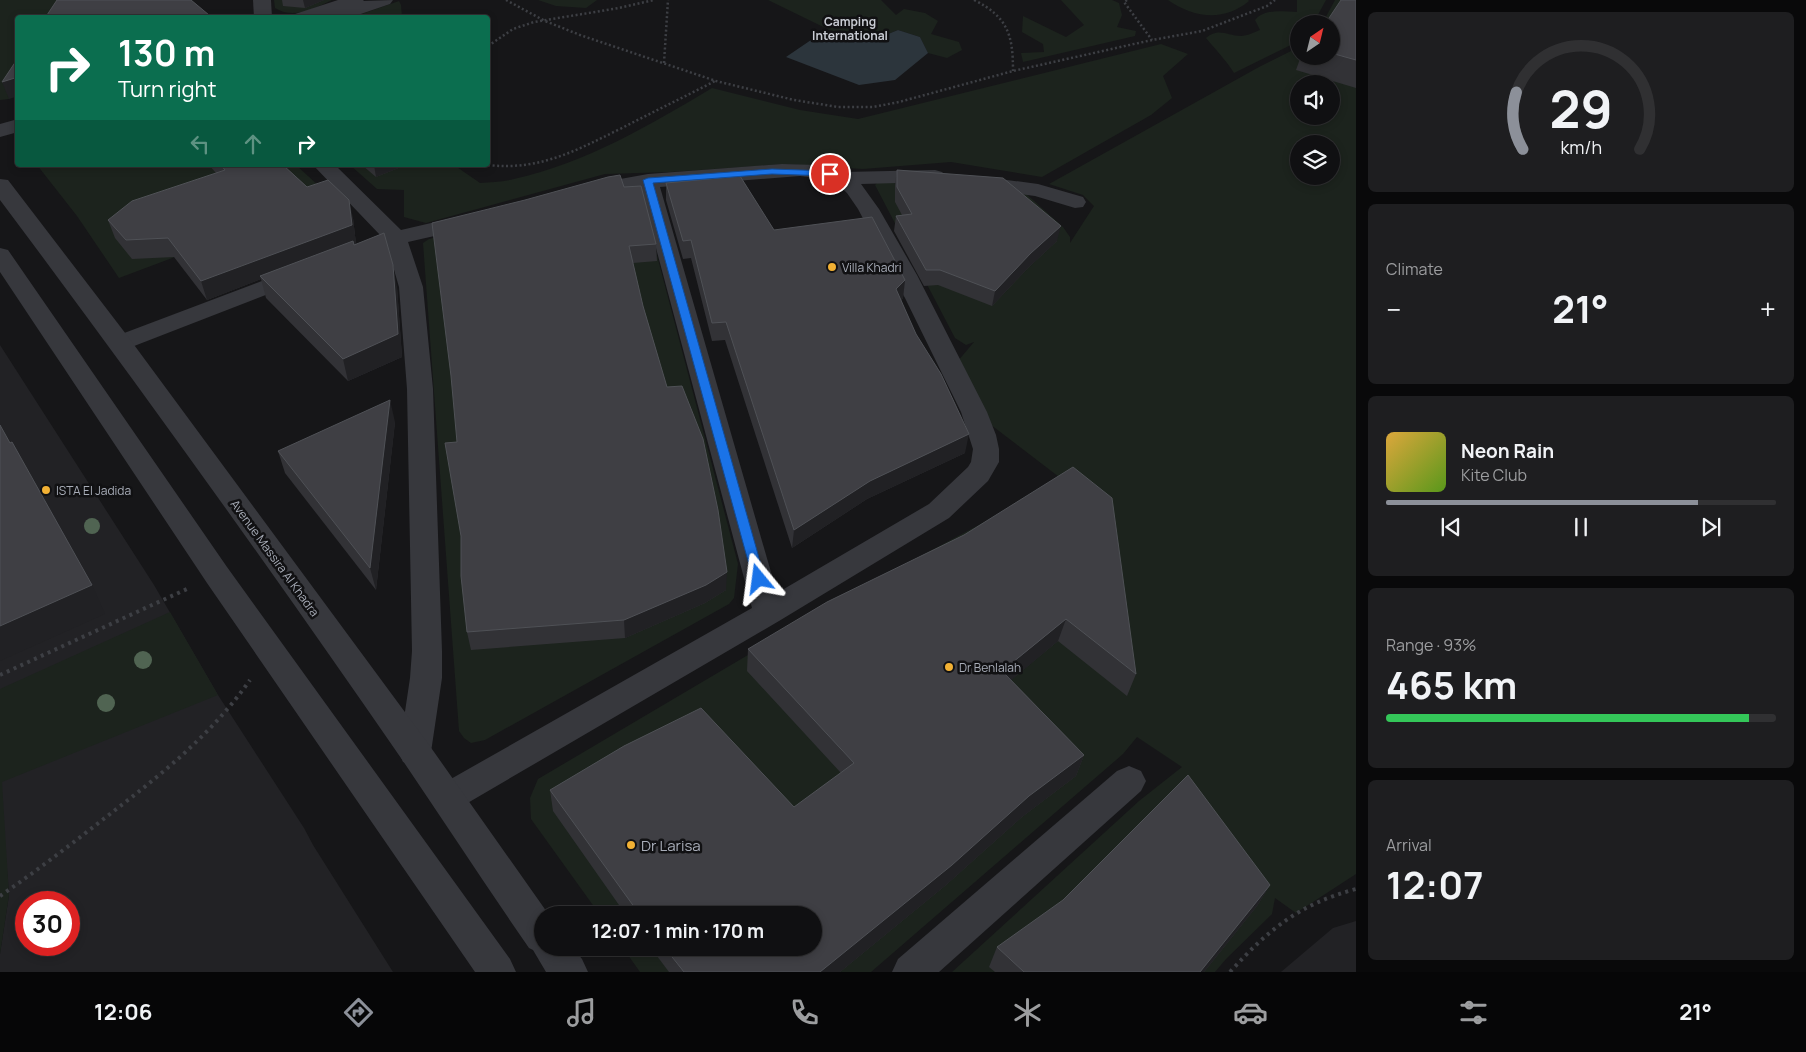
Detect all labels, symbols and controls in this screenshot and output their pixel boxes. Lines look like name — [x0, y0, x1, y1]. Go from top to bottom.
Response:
district label: Camping International — [812, 13, 888, 44]
north arrow — [1290, 15, 1340, 65]
map controls — [1290, 15, 1340, 185]
text: 130 m — [118, 29, 215, 77]
icon: right — [35, 35, 100, 100]
text: 29 — [1549, 73, 1613, 144]
text: Turn right — [118, 74, 216, 104]
button: sound — [1290, 75, 1340, 125]
icon: left — [186, 130, 214, 158]
icon: ahead — [239, 130, 267, 158]
icon: right — [292, 130, 320, 158]
button: layers — [1290, 135, 1340, 185]
text: km/h — [1560, 135, 1602, 159]
pin — [809, 153, 851, 195]
icon: arrive — [816, 160, 844, 188]
text: Climate — [1386, 258, 1443, 280]
place label: Villa Khadri — [842, 259, 902, 276]
marker: Villa Khadri — [826, 261, 838, 273]
text: 21° — [1552, 282, 1609, 334]
text: − — [1386, 290, 1401, 328]
text: + — [1760, 290, 1776, 328]
text: Neon Rain — [1461, 438, 1554, 464]
text: Kite Club — [1461, 464, 1527, 486]
place label: ISTA El Jadida — [56, 482, 131, 499]
marker: ISTA El Jadida — [40, 484, 52, 496]
street label: Avenue Massira Al Khadra — [227, 496, 323, 620]
icon: previous — [1437, 513, 1465, 541]
icon: pause — [1567, 513, 1595, 541]
icon: next — [1697, 513, 1725, 541]
position arrow — [732, 552, 784, 604]
text: Range · 93% — [1386, 634, 1477, 656]
text: 465 km — [1386, 658, 1517, 710]
place label: Dr Benlalah — [959, 659, 1021, 676]
marker: Dr Benlalah — [943, 661, 955, 673]
text: Arrival — [1386, 834, 1432, 856]
place label: Dr Larisa — [641, 835, 701, 856]
marker: Dr Larisa — [625, 839, 637, 851]
text: 12:07 — [1386, 858, 1484, 910]
speed limit sign: 30 — [15, 891, 80, 956]
text: 12:07 · 1 min · 170 m — [592, 918, 764, 944]
icon: directions — [341, 995, 376, 1030]
icon: music — [564, 995, 599, 1030]
icon: phone — [787, 995, 822, 1030]
icon: climate — [1010, 995, 1045, 1030]
icon: car — [1233, 995, 1268, 1030]
icon: filters — [1456, 995, 1491, 1030]
text: 12:06 — [94, 997, 152, 1027]
text: 21° — [1679, 997, 1712, 1027]

